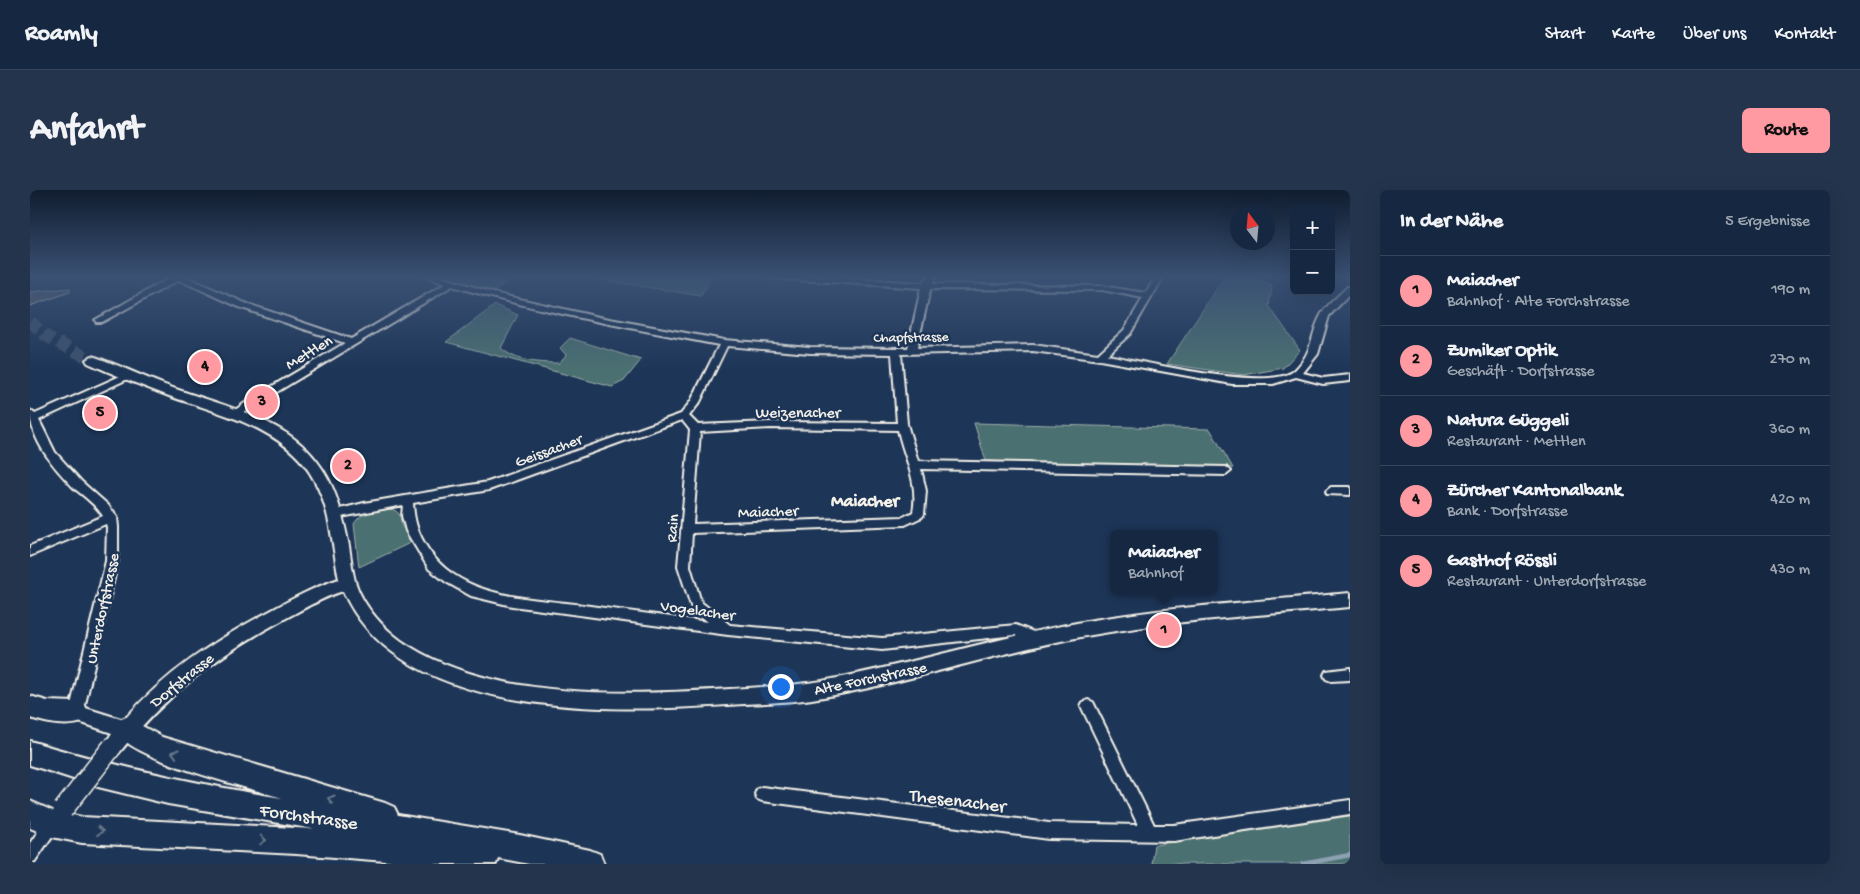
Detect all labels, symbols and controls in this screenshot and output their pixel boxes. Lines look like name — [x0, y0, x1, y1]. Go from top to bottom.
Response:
text: Roamly — [25, 20, 98, 49]
text: Start — [1545, 24, 1584, 45]
text: Karte — [1612, 24, 1655, 45]
text: Über uns — [1683, 24, 1746, 45]
text: Kontakt — [1774, 24, 1835, 45]
button: Route — [1742, 108, 1830, 153]
text: Anfahrt — [30, 110, 143, 151]
north arrow — [1230, 205, 1275, 250]
map controls — [1290, 205, 1335, 295]
button: + — [1290, 205, 1335, 250]
text: In der Nähe — [1400, 210, 1503, 235]
text: 5 Ergebnisse — [1725, 213, 1810, 232]
button: − — [1290, 250, 1335, 295]
text: Maiacher — [1447, 270, 1519, 293]
text: 1 — [1413, 281, 1419, 300]
text: 190 m — [1771, 281, 1810, 300]
text: Bahnhof · Alte Forchstrasse — [1447, 293, 1629, 312]
street label: Chapfstrasse — [873, 329, 950, 348]
street label: Mettlen — [283, 332, 337, 375]
text: Zumiker Optik — [1447, 340, 1556, 363]
pin: 4 — [189, 348, 221, 386]
text: 2 — [1412, 351, 1420, 370]
text: 270 m — [1770, 351, 1810, 370]
text: Geschäft · Dorfstrasse — [1447, 363, 1595, 382]
pin: 3 — [246, 383, 278, 421]
pin: 5 — [84, 394, 116, 432]
street label: Weizenacher — [755, 405, 842, 424]
text: Natura Güggeli — [1447, 410, 1569, 433]
text: 3 — [1412, 421, 1420, 440]
text: 360 m — [1769, 421, 1810, 440]
street label: Geissacher — [513, 431, 587, 473]
text: Restaurant · Mettlen — [1447, 433, 1586, 452]
pin: 2 — [332, 447, 364, 485]
text: Zürcher Kantonalbank — [1447, 480, 1622, 503]
text: 4 — [1412, 491, 1420, 510]
text: 420 m — [1770, 491, 1810, 510]
district label: Maiacher — [831, 492, 902, 513]
street label: Maiacher — [738, 503, 800, 524]
text: Bank · Dorfstrasse — [1447, 503, 1568, 522]
street label: Rain — [664, 513, 685, 543]
popup — [1110, 530, 1218, 595]
text: Maiacher — [1128, 542, 1200, 565]
text: Gasthof Rössli — [1447, 550, 1557, 573]
street label: Unterdorfstrasse — [83, 551, 126, 666]
text: 5 — [1412, 561, 1420, 580]
text: 430 m — [1770, 561, 1810, 580]
text: Bahnhof — [1128, 565, 1183, 584]
text: Restaurant · Unterdorfstrasse — [1447, 573, 1646, 592]
street label: Vogelacher — [658, 598, 737, 627]
pin: 1 — [1148, 611, 1180, 649]
street label: Dorfstrasse — [147, 650, 219, 714]
street label: Alte Forchstrasse — [813, 659, 930, 702]
your location — [768, 674, 794, 700]
one-way arrow — [171, 748, 179, 758]
street label: Thesenacher — [907, 785, 1009, 820]
one-way arrow — [327, 795, 335, 805]
street label: Forchstrasse — [257, 800, 359, 837]
one-way arrow — [97, 825, 105, 836]
one-way arrow — [259, 834, 267, 845]

